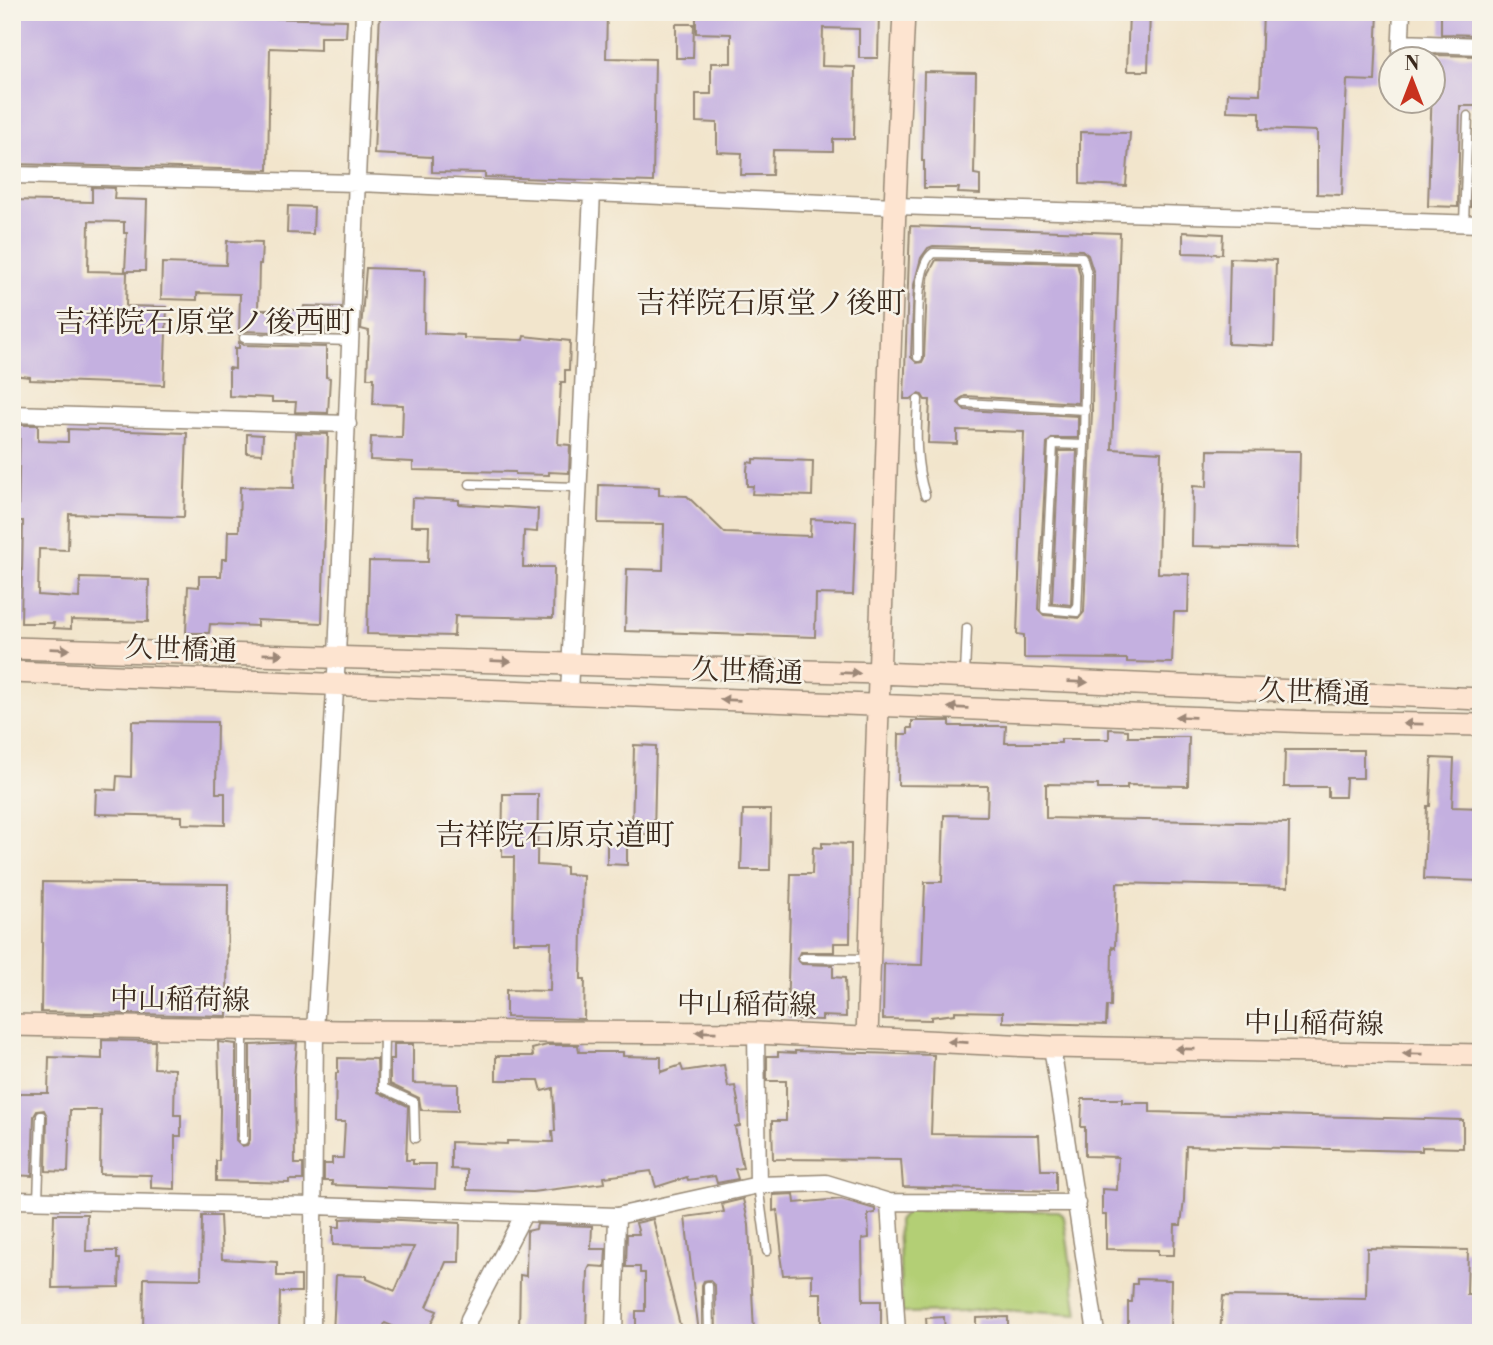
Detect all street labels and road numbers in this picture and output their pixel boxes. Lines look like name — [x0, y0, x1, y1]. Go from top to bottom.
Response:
street label: 久世橋通 — [124, 631, 238, 669]
street label: 久世橋通 — [690, 653, 804, 691]
street label: 久世橋通 — [1257, 674, 1371, 712]
street label: 中山稲荷線 — [110, 981, 250, 1019]
street label: 中山稲荷線 — [677, 986, 817, 1024]
street label: 中山稲荷線 — [1244, 1005, 1384, 1043]

